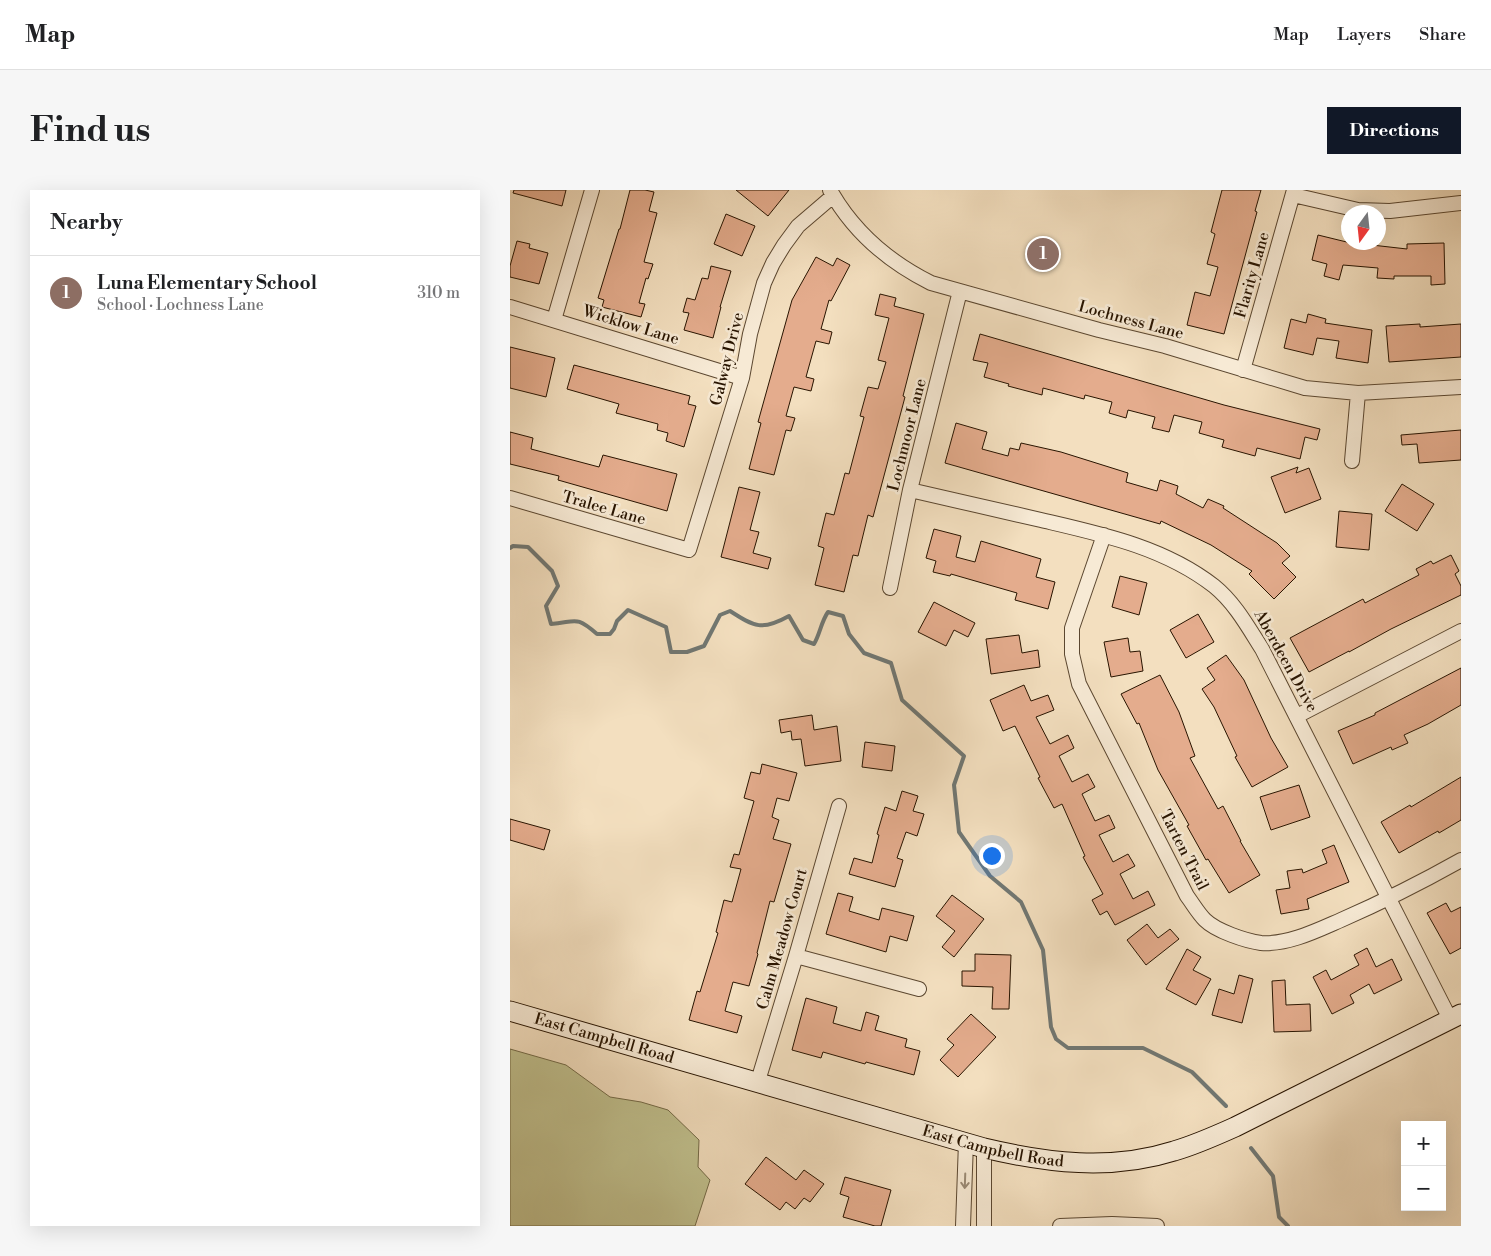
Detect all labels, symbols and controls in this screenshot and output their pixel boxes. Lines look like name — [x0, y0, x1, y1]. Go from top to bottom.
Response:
text: Map — [25, 20, 75, 50]
text: Map — [1274, 23, 1309, 46]
text: Layers — [1337, 23, 1391, 46]
text: Share — [1419, 23, 1466, 46]
button: Directions — [1327, 107, 1461, 154]
text: Find us — [30, 109, 150, 152]
north arrow — [1341, 205, 1386, 250]
text: Nearby — [50, 210, 123, 236]
street label: Flarity Lane — [1230, 230, 1274, 320]
pin: 1 — [1027, 235, 1059, 273]
text: Luna Elementary School — [97, 271, 317, 295]
text: 1 — [62, 283, 70, 303]
text: 310 m — [417, 283, 460, 303]
text: School · Lochness Lane — [97, 295, 264, 315]
street label: Lochness Lane — [1076, 296, 1186, 344]
street label: Wicklow Lane — [579, 301, 682, 349]
street label: Galway Drive — [706, 310, 748, 408]
street label: Lochmoor Lane — [883, 377, 931, 493]
street label: Tralee Lane — [560, 487, 648, 529]
street label: Aberdeen Drive — [1249, 606, 1322, 715]
street label: Tarten Trail — [1155, 806, 1213, 894]
your location — [979, 843, 1005, 869]
street label: Calm Meadow Court — [752, 866, 812, 1012]
street label: East Campbell Road — [532, 1009, 676, 1068]
street label: East Campbell Road — [920, 1121, 1065, 1172]
map controls — [1401, 1121, 1446, 1211]
button: + — [1401, 1121, 1446, 1166]
button: − — [1401, 1166, 1446, 1211]
one-way arrow — [960, 1172, 970, 1189]

